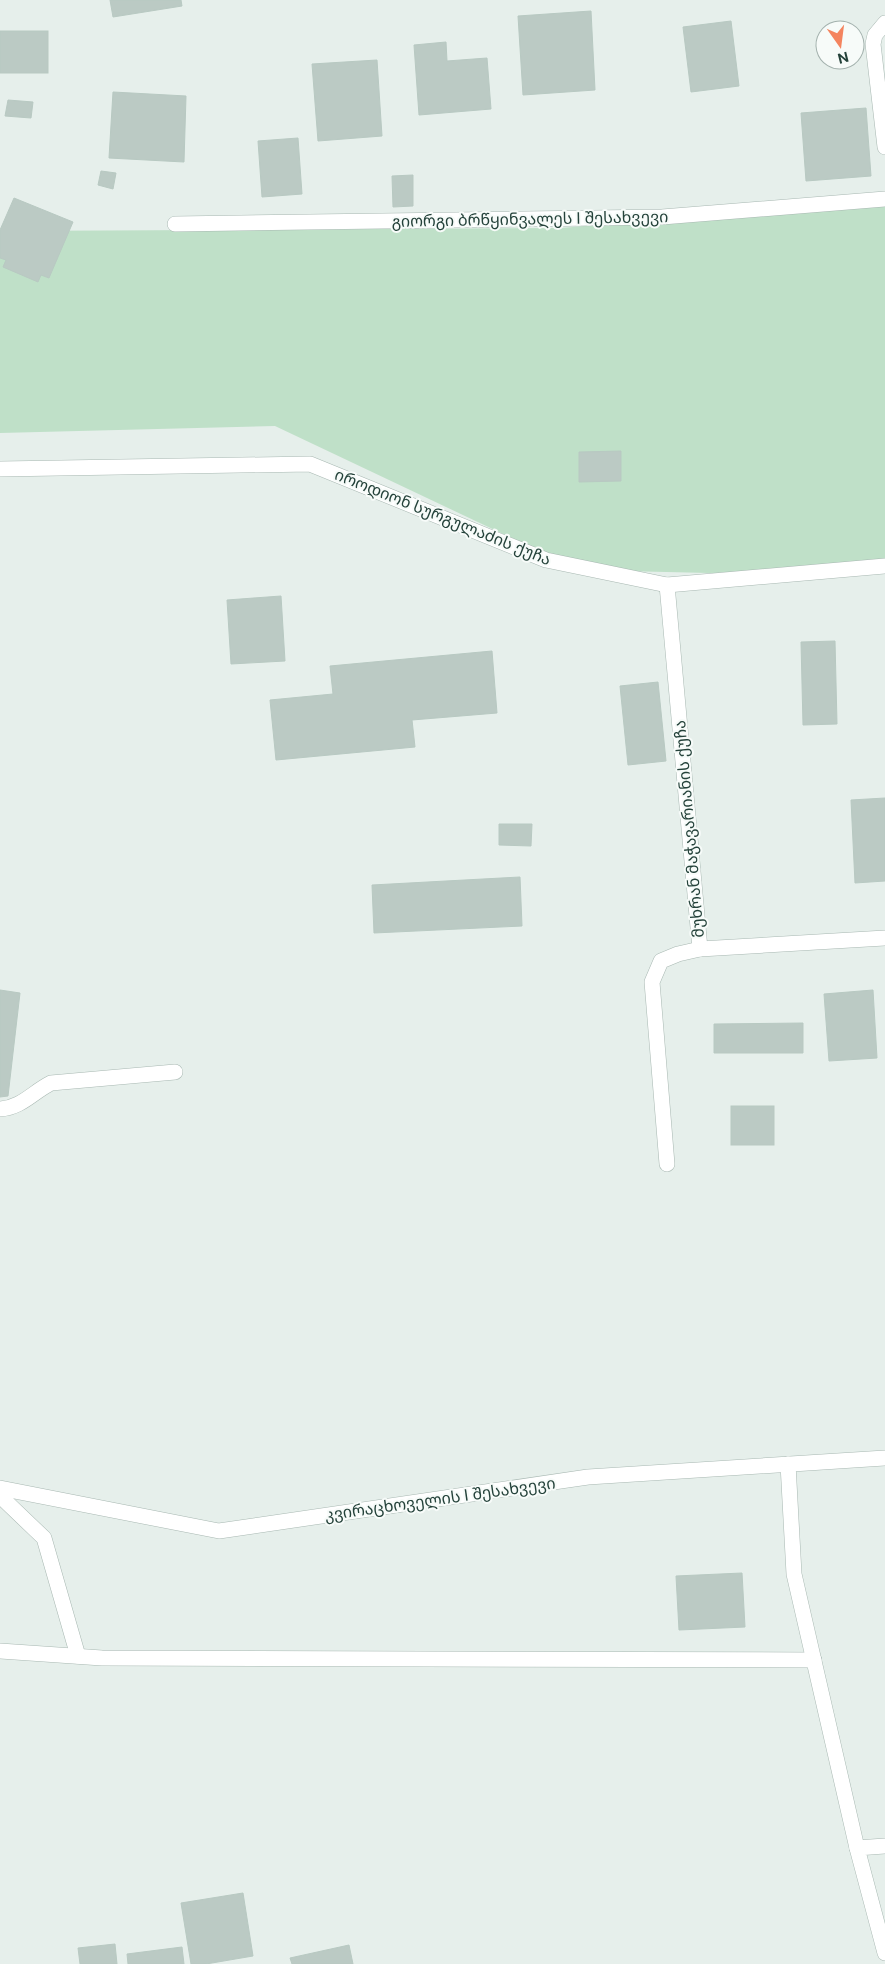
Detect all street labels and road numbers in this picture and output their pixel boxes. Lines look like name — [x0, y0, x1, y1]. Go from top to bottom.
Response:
street label: გიორგი ბრწყინვალეს I შესახვევი — [392, 207, 668, 232]
street label: იროდიონ სურგულაძის ქუჩა — [332, 465, 554, 570]
street label: მუხრან მაჭავარიანის ქუჩა — [670, 719, 708, 939]
street label: კვირაცხოველის I შესახვევი — [323, 1473, 557, 1526]

